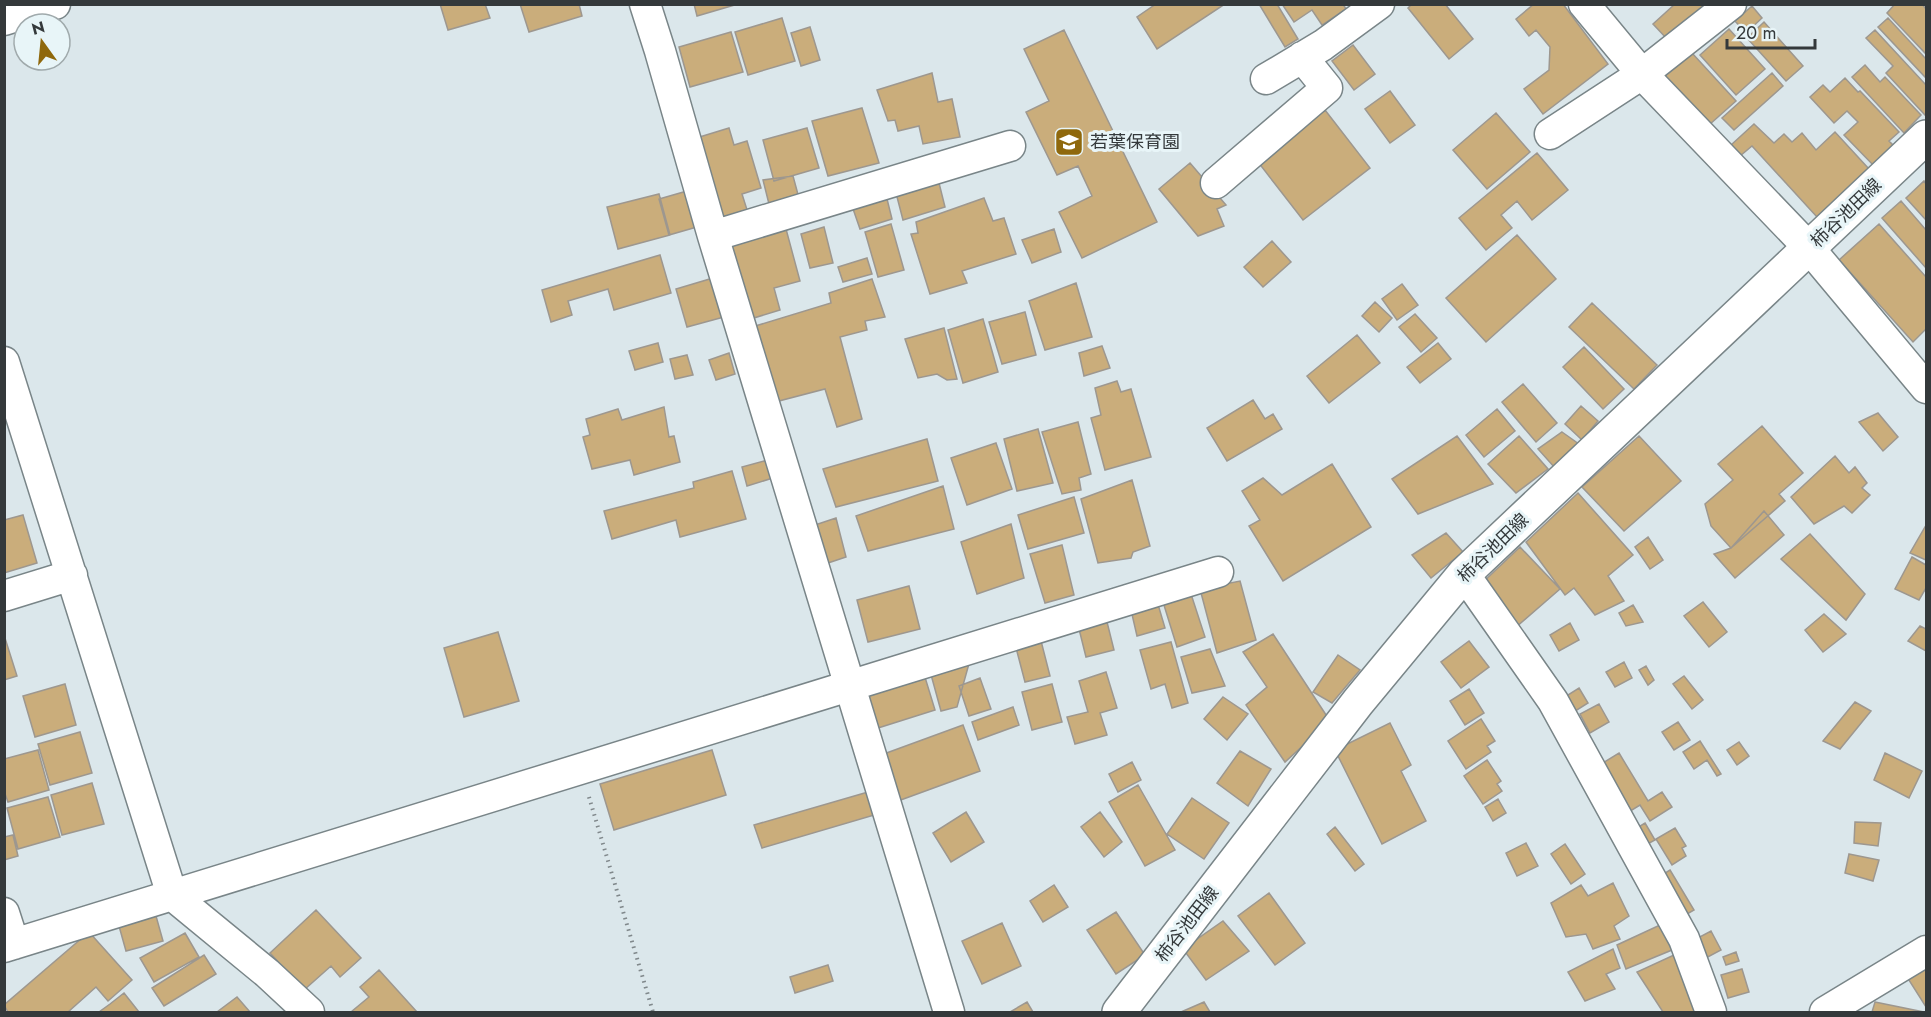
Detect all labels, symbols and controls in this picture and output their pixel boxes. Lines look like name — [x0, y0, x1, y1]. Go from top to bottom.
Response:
north arrow — [12, 12, 72, 72]
scale bar — [1727, 12, 1816, 50]
text: N — [29, 15, 47, 41]
text: 20 m — [1736, 20, 1776, 46]
school or university icon: 若葉保育園 — [1053, 126, 1085, 158]
place label: 若葉保育園 — [1090, 129, 1180, 155]
street label: 柿谷池田線 — [1805, 172, 1887, 254]
street label: 柿谷池田線 — [1452, 507, 1534, 589]
street label: 柿谷池田線 — [1149, 881, 1225, 967]

